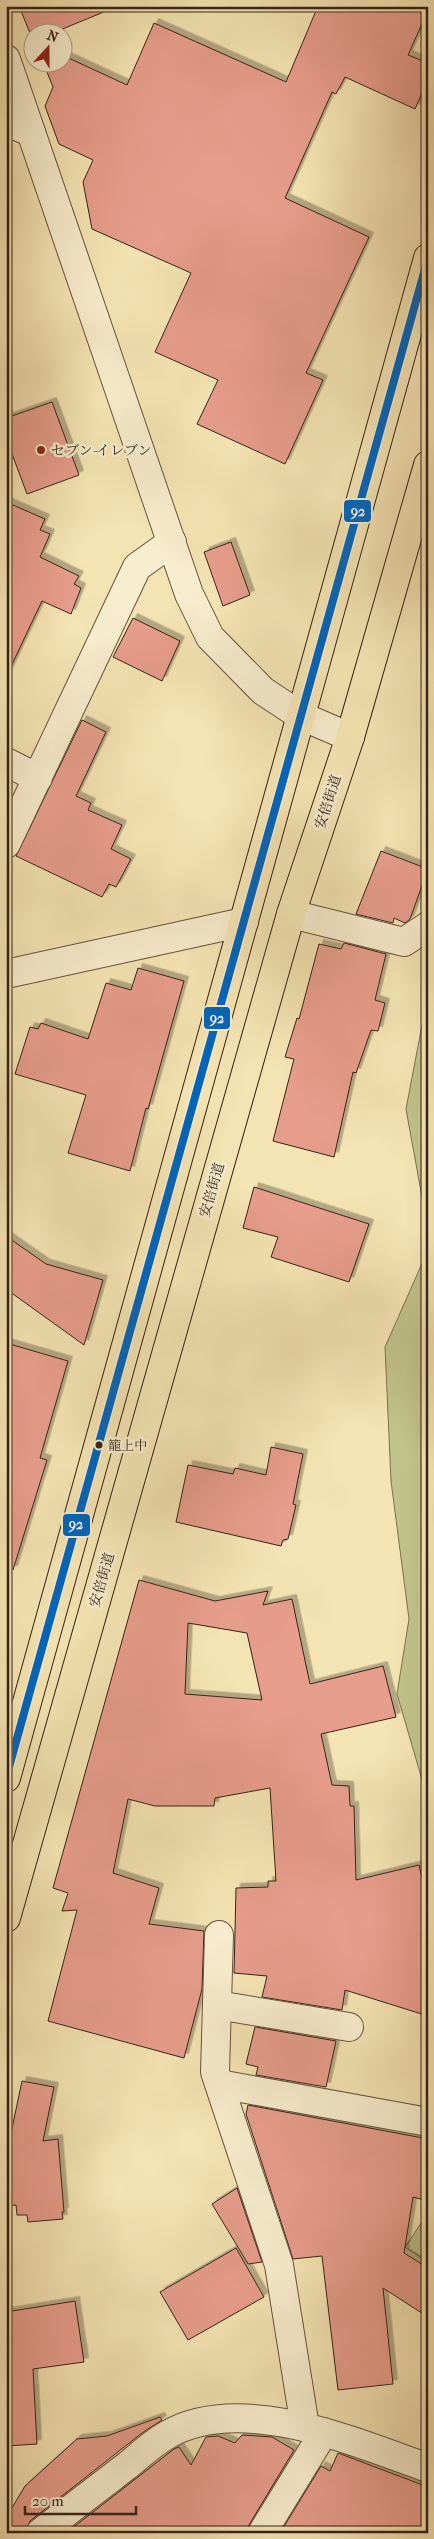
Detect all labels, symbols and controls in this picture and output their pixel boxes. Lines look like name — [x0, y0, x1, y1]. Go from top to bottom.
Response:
north arrow — [22, 22, 72, 72]
text: N — [44, 26, 61, 46]
place label: セブン-イレブン — [51, 442, 152, 459]
marker: セブン-イレブン — [35, 444, 47, 456]
line badge: 92 — [343, 499, 372, 523]
text: 92 — [350, 503, 365, 520]
street label: 安倍街道 — [311, 773, 345, 831]
line badge: 92 — [203, 1006, 231, 1030]
text: 92 — [209, 1010, 224, 1027]
street label: 安倍街道 — [196, 1161, 228, 1219]
place label: 籠上中 — [108, 1438, 147, 1453]
marker: 籠上中 — [94, 1440, 104, 1450]
line badge: 92 — [62, 1513, 91, 1537]
text: 92 — [68, 1516, 83, 1533]
street label: 安倍街道 — [86, 1551, 118, 1609]
scale bar — [25, 2484, 136, 2516]
text: 20 m — [32, 2492, 64, 2510]

